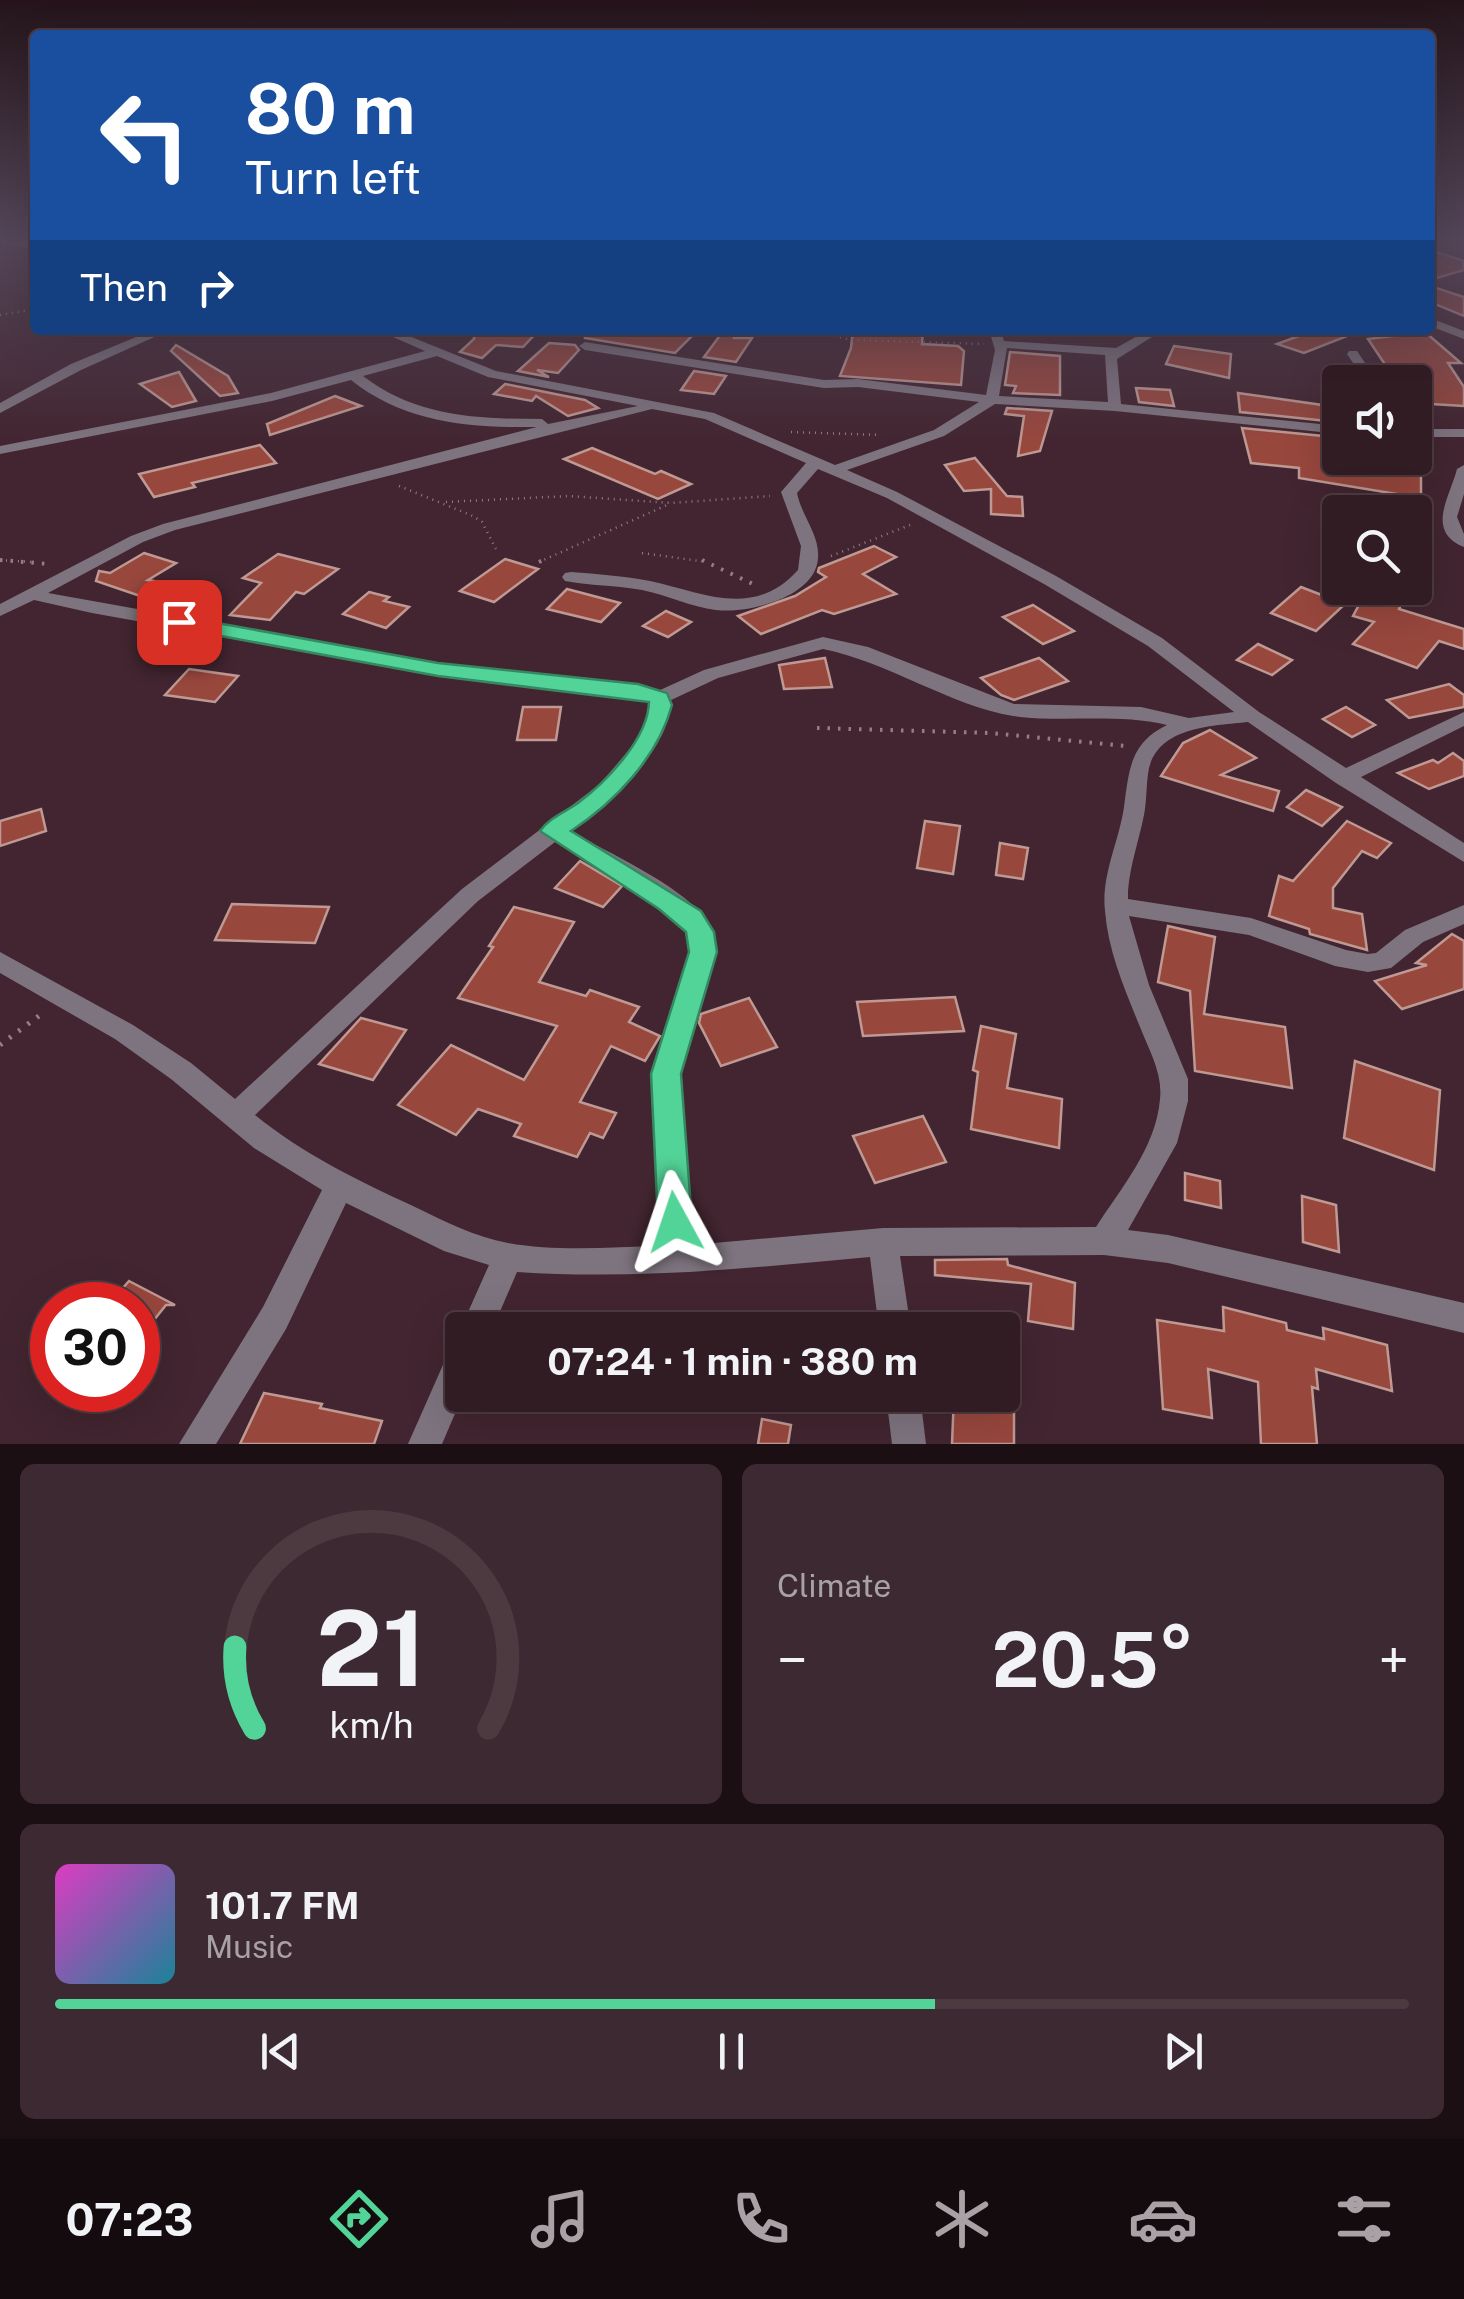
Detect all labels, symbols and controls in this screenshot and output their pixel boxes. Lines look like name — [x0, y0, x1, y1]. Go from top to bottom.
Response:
text: 80 m — [245, 67, 415, 150]
icon: left — [80, 70, 210, 200]
text: Turn left — [245, 151, 421, 204]
icon: right — [188, 260, 243, 315]
text: Then — [80, 265, 168, 310]
map controls — [1322, 365, 1432, 605]
button: sound — [1322, 365, 1432, 475]
button: search — [1322, 495, 1432, 605]
pin — [137, 580, 222, 665]
icon: arrive — [152, 595, 207, 650]
position arrow — [623, 1170, 727, 1274]
speed limit sign: 30 — [30, 1282, 160, 1412]
text: 07:24 · 1 min · 380 m — [547, 1339, 918, 1384]
text: Climate — [777, 1567, 891, 1604]
text: 21 — [316, 1587, 426, 1709]
text: 20.5° — [992, 1616, 1194, 1704]
text: − — [777, 1628, 808, 1692]
text: + — [1378, 1628, 1409, 1692]
text: km/h — [329, 1704, 413, 1746]
text: 101.7 FM — [205, 1883, 360, 1928]
text: Music — [205, 1928, 293, 1965]
icon: previous — [253, 2024, 308, 2079]
icon: pause — [704, 2024, 759, 2079]
icon: next — [1156, 2024, 1211, 2079]
icon: directions — [324, 2184, 394, 2254]
icon: music — [525, 2184, 595, 2254]
icon: phone — [726, 2184, 796, 2254]
icon: climate — [927, 2184, 997, 2254]
icon: car — [1128, 2184, 1198, 2254]
icon: filters — [1329, 2184, 1399, 2254]
text: 07:23 — [65, 2193, 193, 2246]

